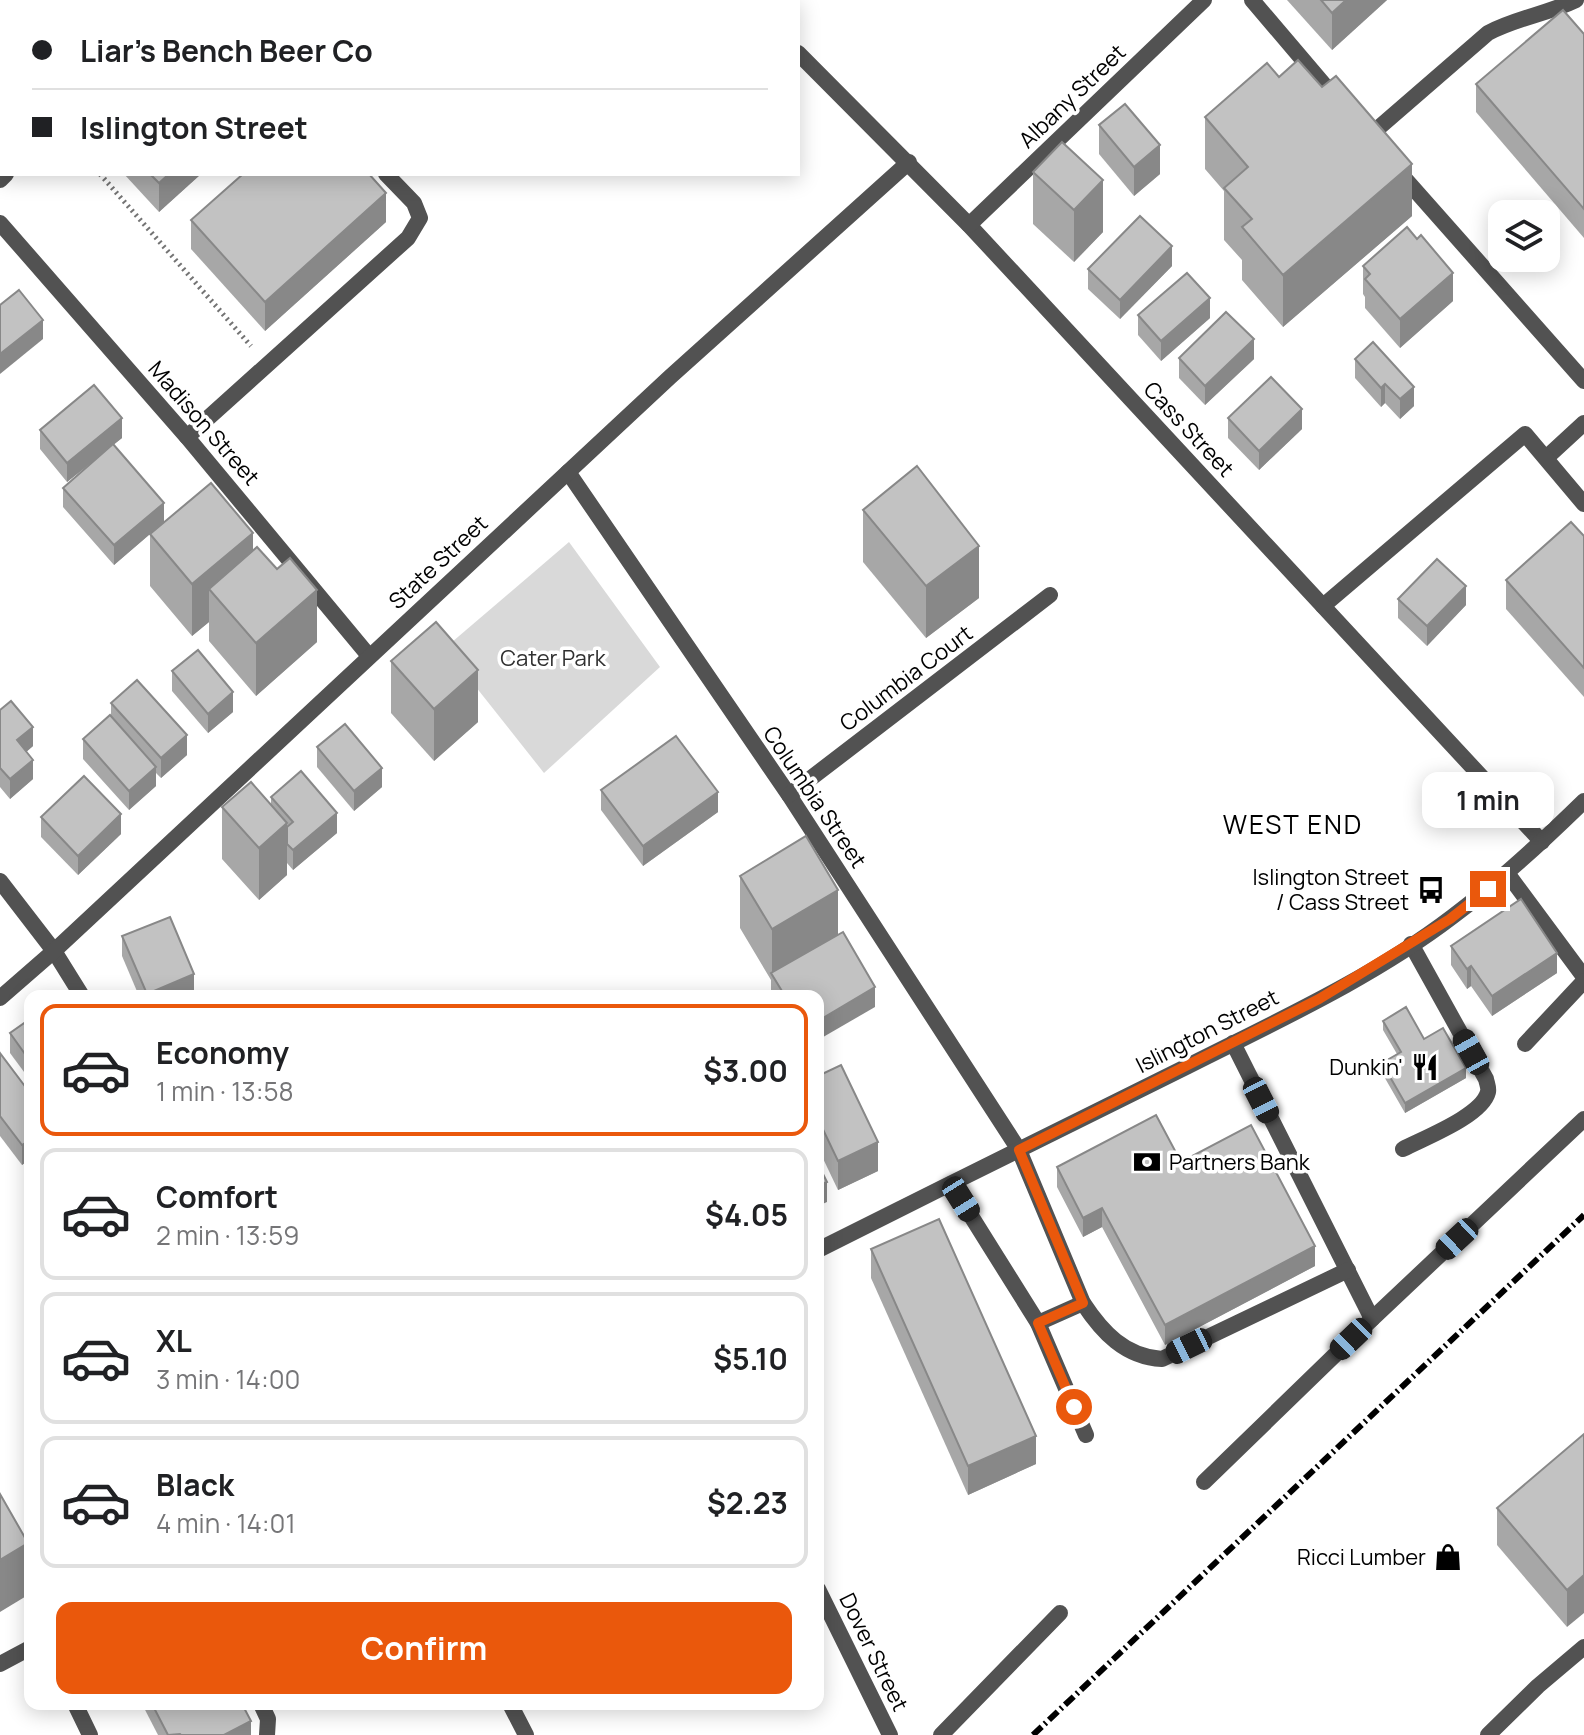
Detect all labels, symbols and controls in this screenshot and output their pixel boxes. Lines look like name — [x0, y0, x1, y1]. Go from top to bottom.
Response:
text: Liar's Bench Beer Co — [80, 30, 373, 71]
street label: Albany Street — [1012, 37, 1132, 155]
text: Islington Street — [80, 107, 308, 148]
map controls — [1488, 200, 1560, 272]
button: layers — [1488, 200, 1560, 272]
street label: Madison Street — [142, 354, 266, 492]
street label: Cass Street — [1137, 375, 1241, 483]
street label: State Street — [382, 508, 494, 616]
street label: Columbia Court — [833, 618, 979, 738]
park label: Cater Park — [500, 643, 607, 673]
street label: Columbia Street — [756, 720, 874, 874]
callout: 1 min — [1422, 773, 1554, 829]
text: 1 min — [1456, 782, 1520, 818]
district label: WEST END — [1223, 806, 1363, 842]
place label: Islington Street / Cass Street — [1252, 862, 1409, 917]
route end — [1470, 871, 1506, 907]
bus stop icon: Islington Street / Cass Street — [1416, 875, 1446, 905]
street label: Islington Street — [1130, 982, 1284, 1080]
car — [1449, 1025, 1493, 1079]
text: Economy — [156, 1032, 289, 1073]
icon: car — [60, 1034, 132, 1106]
text: $3.00 — [703, 1050, 788, 1091]
place label: Dunkin' — [1329, 1052, 1403, 1082]
restaurant icon: Dunkin' — [1410, 1052, 1440, 1082]
text: 1 min · 13:58 — [156, 1073, 294, 1109]
car — [1239, 1073, 1283, 1127]
bank icon: Partners Bank — [1132, 1147, 1162, 1177]
place label: Partners Bank — [1169, 1147, 1311, 1177]
car — [938, 1172, 984, 1226]
text: Comfort — [156, 1176, 278, 1217]
icon: car — [60, 1178, 132, 1250]
text: $4.05 — [705, 1194, 788, 1235]
car — [1431, 1214, 1483, 1264]
text: 2 min · 13:59 — [156, 1217, 299, 1253]
car — [1325, 1314, 1377, 1364]
text: XL — [156, 1320, 192, 1361]
icon: car — [60, 1322, 132, 1394]
car — [1162, 1325, 1216, 1367]
text: $5.10 — [713, 1338, 788, 1379]
text: 3 min · 14:00 — [156, 1361, 300, 1397]
route start — [1056, 1389, 1092, 1425]
text: Black — [156, 1464, 234, 1505]
icon: car — [60, 1466, 132, 1538]
text: $2.23 — [707, 1482, 788, 1523]
text: 4 min · 14:01 — [156, 1505, 296, 1541]
place label: Ricci Lumber — [1297, 1542, 1426, 1572]
shop icon: Ricci Lumber — [1433, 1542, 1463, 1572]
street label: Dover Street — [832, 1588, 916, 1716]
button: Confirm — [56, 1602, 792, 1694]

